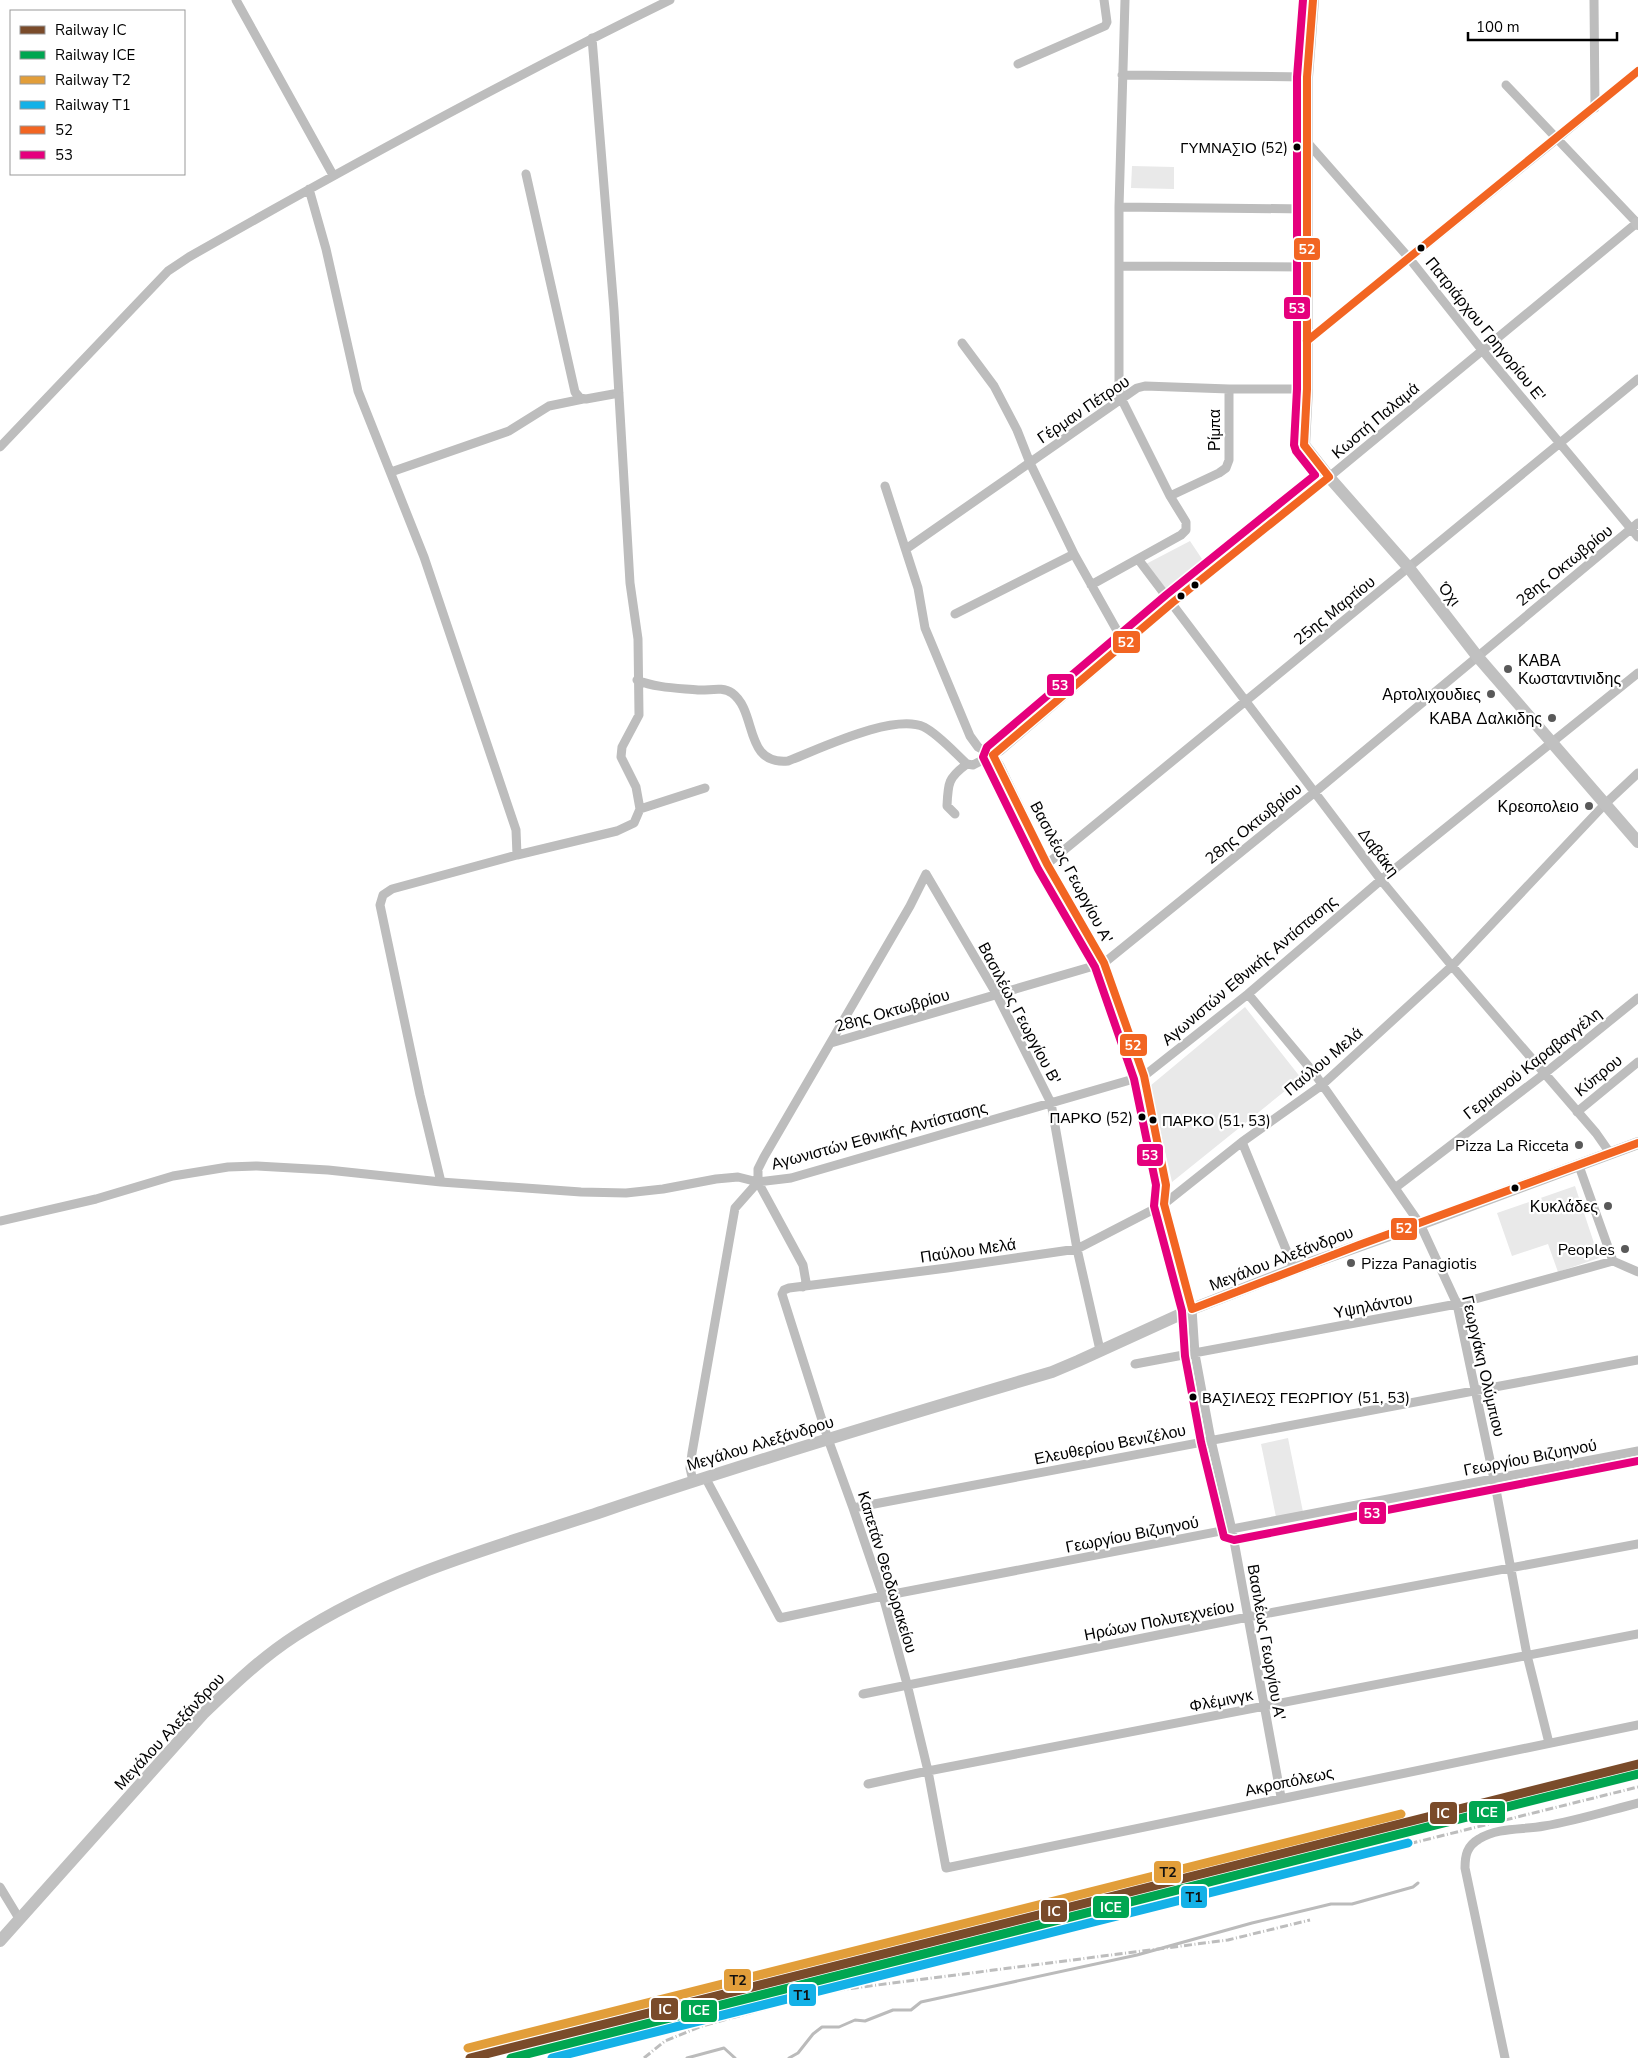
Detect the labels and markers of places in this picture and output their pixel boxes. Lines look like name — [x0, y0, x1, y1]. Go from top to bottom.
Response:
place label: ΓΥΜΝΑΣΙΟ (52) — [1180, 138, 1288, 158]
marker: ΓΥΜΝΑΣΙΟ (52) — [1292, 142, 1302, 152]
unlabelled marker — [1416, 243, 1426, 253]
unlabelled marker — [1190, 580, 1200, 590]
unlabelled marker — [1176, 591, 1186, 601]
place label: ΚΑΒΑ Κωσταντινιδης — [1518, 650, 1621, 690]
marker: ΚΑΒΑ Κωσταντινιδης — [1502, 663, 1514, 675]
place label: Αρτολιχουδιες — [1382, 684, 1481, 706]
marker: Αρτολιχουδιες — [1485, 688, 1497, 700]
place label: ΚΑΒΑ Δαλκιδης — [1429, 708, 1542, 730]
marker: ΚΑΒΑ Δαλκιδης — [1546, 712, 1558, 724]
place label: Κρεοπολειο — [1498, 796, 1579, 818]
marker: Κρεοπολειο — [1583, 800, 1595, 812]
place label: ΠΑΡΚΟ (52) — [1050, 1108, 1133, 1128]
place label: ΠΑΡΚΟ (51, 53) — [1162, 1111, 1271, 1131]
marker: ΠΑΡΚΟ (52) — [1137, 1112, 1147, 1122]
marker: ΠΑΡΚΟ (51, 53) — [1148, 1115, 1158, 1125]
place label: Pizza La Ricceta — [1455, 1135, 1569, 1157]
marker: Pizza La Ricceta — [1573, 1139, 1585, 1151]
unlabelled marker — [1510, 1183, 1520, 1193]
place label: Κυκλάδες — [1530, 1196, 1598, 1218]
marker: Κυκλάδες — [1602, 1200, 1614, 1212]
place label: Peoples — [1558, 1239, 1615, 1261]
marker: Peoples — [1619, 1243, 1631, 1255]
place label: Pizza Panagiotis — [1361, 1253, 1477, 1275]
marker: Pizza Panagiotis — [1345, 1257, 1357, 1269]
place label: ΒΑΣΙΛΕΩΣ ΓΕΩΡΓΙΟΥ (51, 53) — [1202, 1388, 1410, 1408]
marker: ΒΑΣΙΛΕΩΣ ΓΕΩΡΓΙΟΥ (51, 53) — [1188, 1392, 1198, 1402]

